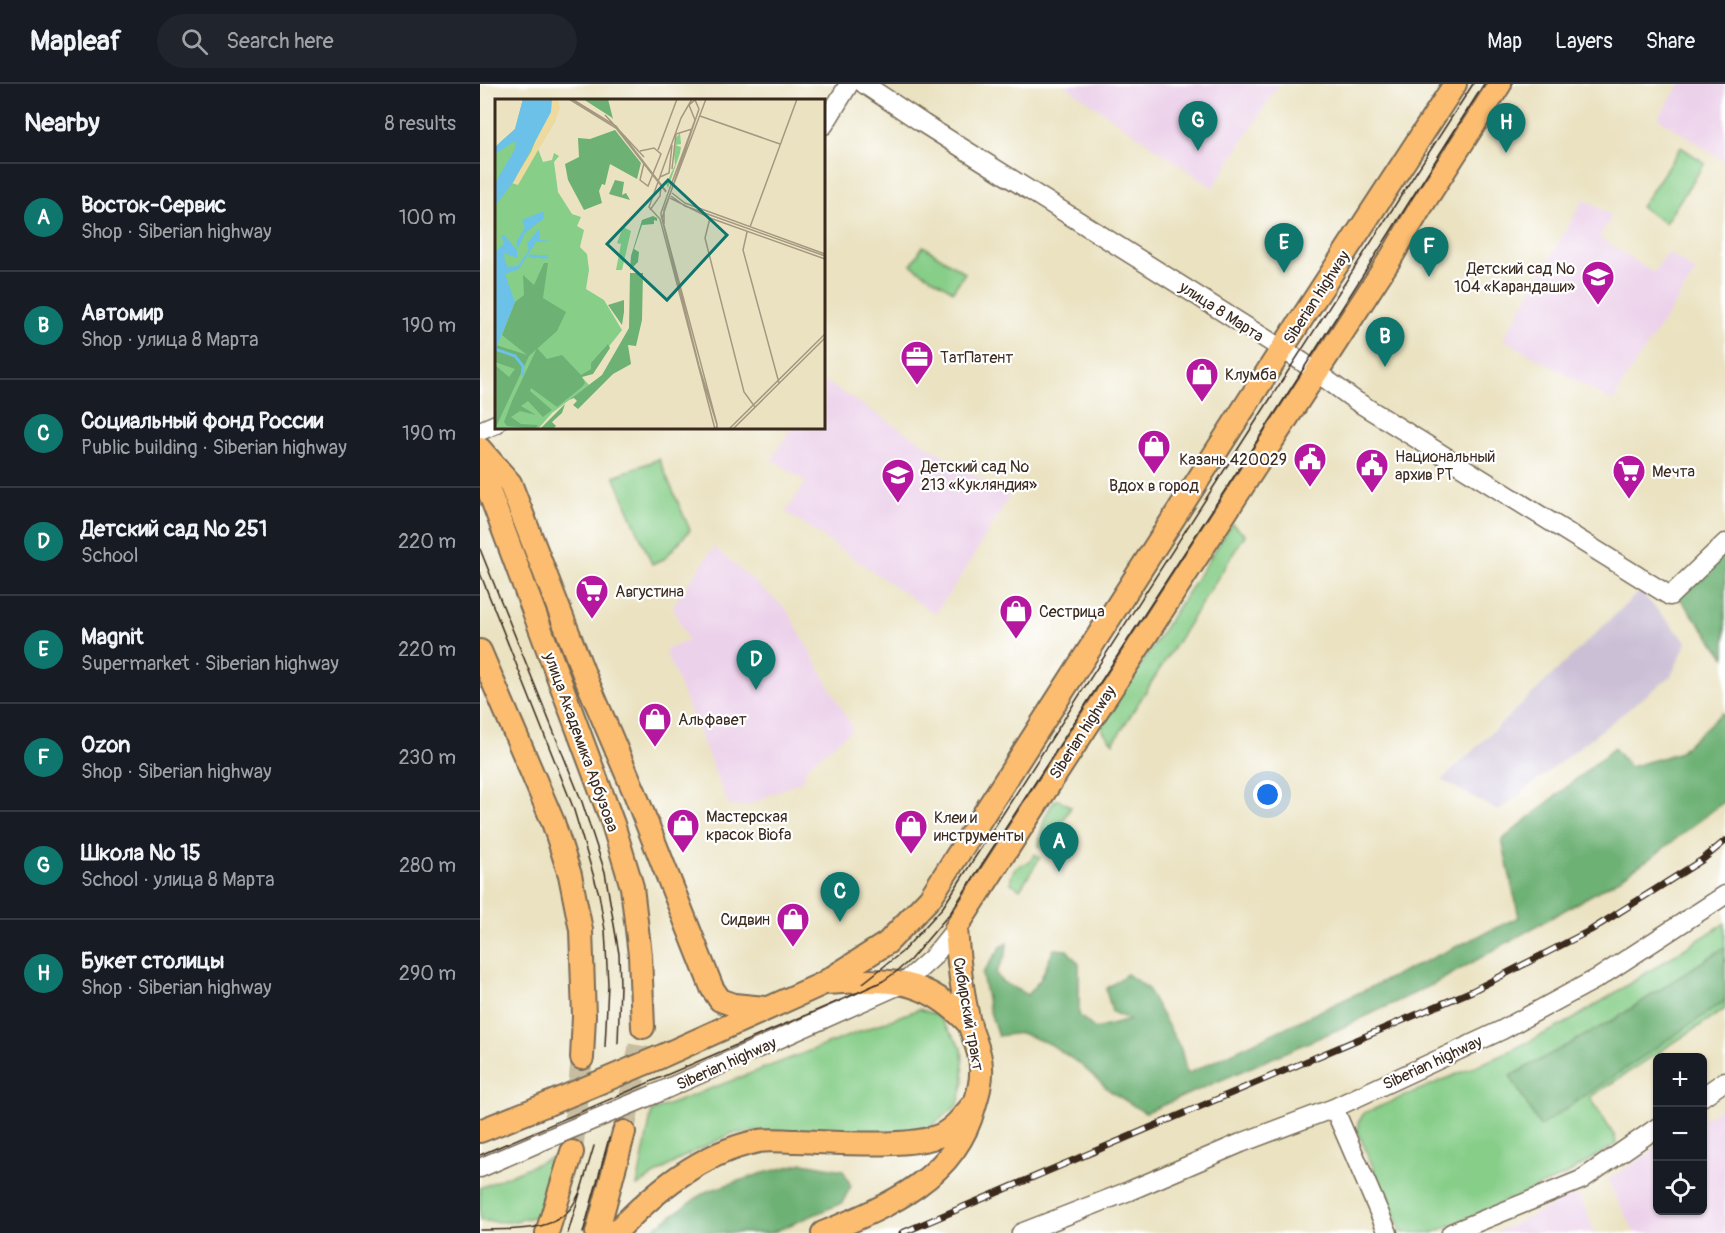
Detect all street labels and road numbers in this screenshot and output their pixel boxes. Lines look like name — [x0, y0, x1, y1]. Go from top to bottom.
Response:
street label: Siberian highway — [1279, 247, 1355, 348]
street label: улица 8 Марта — [1175, 277, 1268, 347]
street label: улица Академика Арбузова — [539, 649, 623, 835]
street label: Siberian highway — [1045, 682, 1121, 783]
street label: Сибирский тракт — [948, 956, 988, 1072]
street label: Siberian highway — [1380, 1031, 1485, 1095]
street label: Siberian highway — [673, 1033, 780, 1095]

